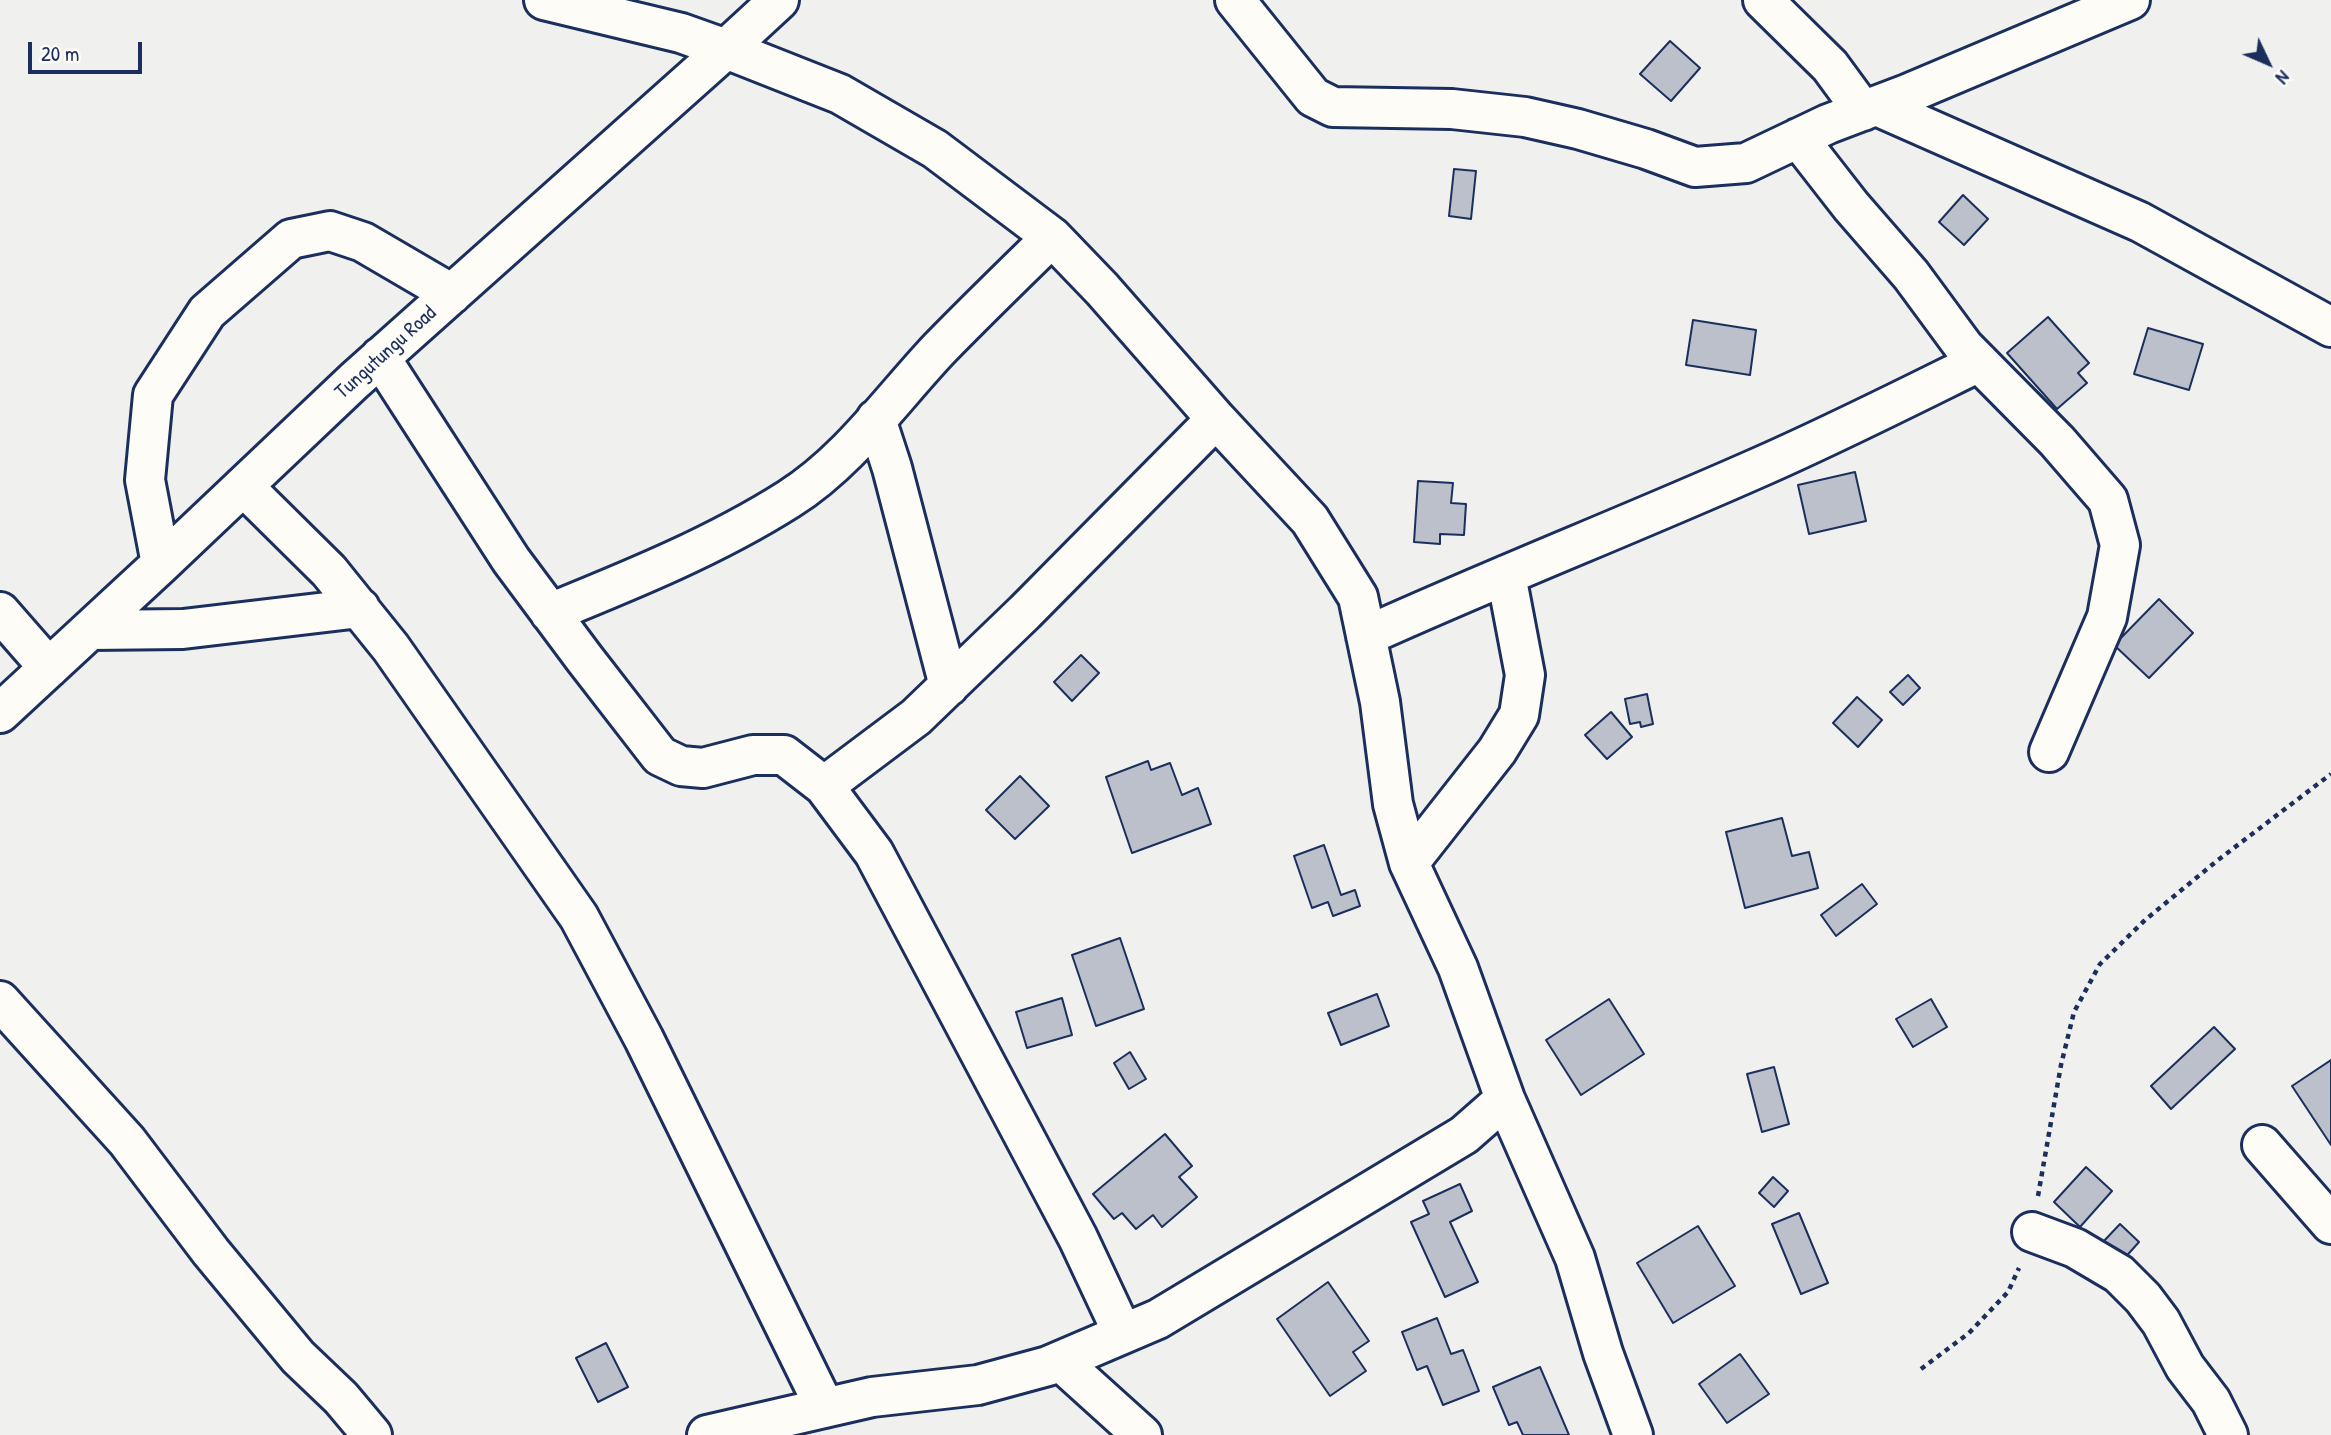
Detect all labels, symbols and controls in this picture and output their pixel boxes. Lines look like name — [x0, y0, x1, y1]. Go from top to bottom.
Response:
scale bar — [32, 28, 145, 72]
north arrow — [2233, 28, 2303, 98]
text: 20 m — [41, 39, 79, 68]
text: N — [2270, 65, 2296, 90]
street label: Tungutungu Road — [330, 301, 442, 405]

